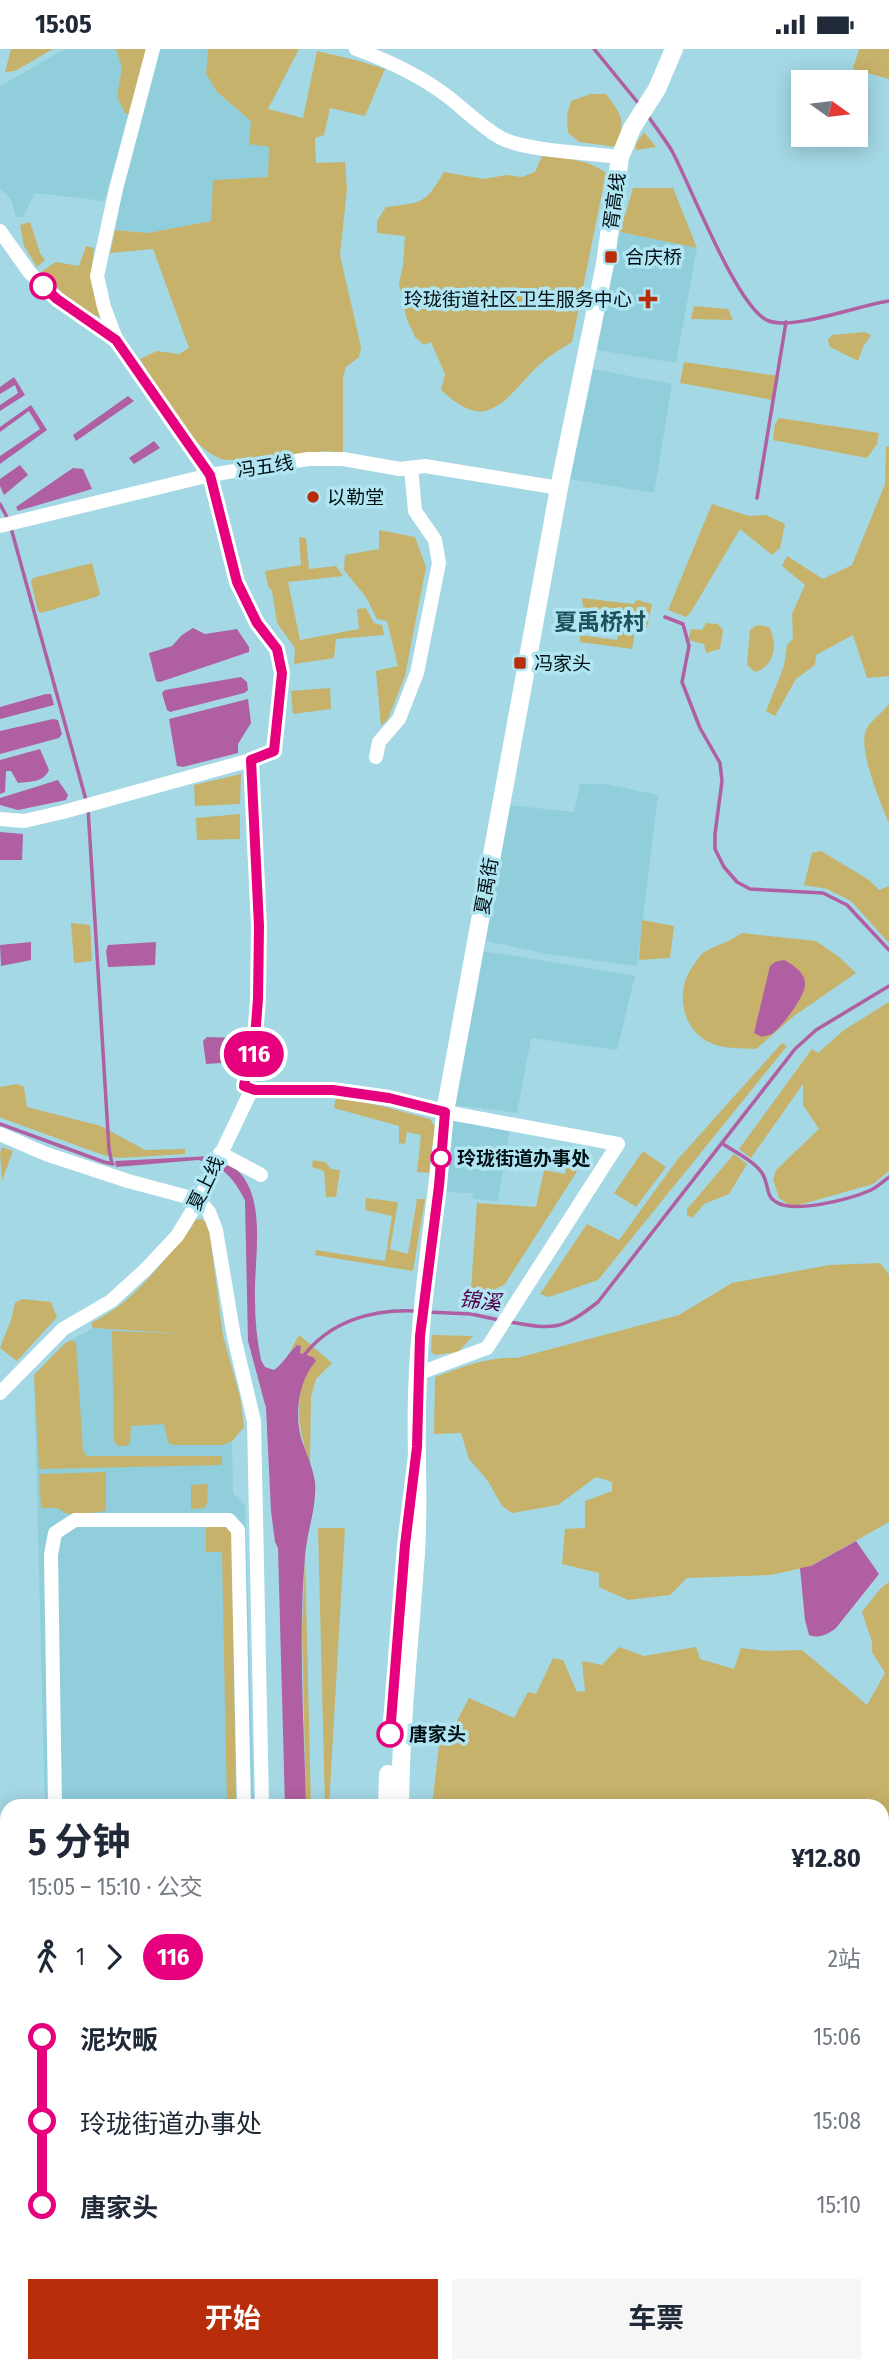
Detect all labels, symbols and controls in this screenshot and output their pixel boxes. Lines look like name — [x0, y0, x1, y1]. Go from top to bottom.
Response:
text: 15:05 — [35, 9, 92, 40]
north arrow — [791, 70, 868, 147]
map controls — [791, 70, 868, 147]
street label: 胥高线 — [599, 171, 630, 231]
place label: 合庆桥 — [625, 246, 682, 269]
marker: 合庆桥 — [603, 249, 619, 265]
unlabelled marker — [30, 273, 56, 299]
place label: 玲珑街道社区卫生服务中心 — [404, 288, 632, 311]
marker: 玲珑街道社区卫生服务中心 — [638, 289, 658, 309]
street label: 冯五线 — [235, 451, 295, 482]
place label: 以勒堂 — [327, 486, 384, 509]
marker: 以勒堂 — [305, 489, 321, 505]
district label: 夏禹桥村 — [554, 608, 646, 636]
place label: 冯家头 — [534, 652, 591, 675]
marker: 冯家头 — [512, 655, 528, 671]
street label: 夏禹街 — [470, 856, 503, 916]
line badge: 116 — [214, 1031, 294, 1077]
text: 116 — [238, 1040, 270, 1068]
place label: 玲珑街道办事处 — [457, 1147, 590, 1170]
marker: 玲珑街道办事处 — [431, 1148, 451, 1168]
street label: 夏上线 — [183, 1153, 228, 1214]
water label: 锦溪 — [458, 1286, 504, 1316]
marker: 唐家头 — [377, 1721, 403, 1747]
place label: 唐家头 — [409, 1723, 466, 1746]
text: 5 分钟 — [28, 1819, 131, 1865]
text: ¥12.80 — [791, 1843, 861, 1874]
text: 15:05 – 15:10 · 公交 — [28, 1873, 203, 1901]
icon: walk — [28, 1938, 66, 1976]
icon: forward — [95, 1938, 133, 1976]
text: 1 — [76, 1943, 85, 1971]
text: 116 — [157, 1943, 189, 1971]
text: 2站 — [828, 1945, 861, 1973]
text: 15:06 — [813, 2023, 861, 2051]
text: 泥坎畈 — [80, 2025, 158, 2056]
text: 15:08 — [813, 2107, 861, 2135]
text: 玲珑街道办事处 — [80, 2109, 262, 2140]
text: 15:10 — [817, 2191, 861, 2219]
text: 唐家头 — [80, 2193, 158, 2224]
button: 开始 — [28, 2279, 438, 2359]
button: 车票 — [452, 2279, 861, 2359]

